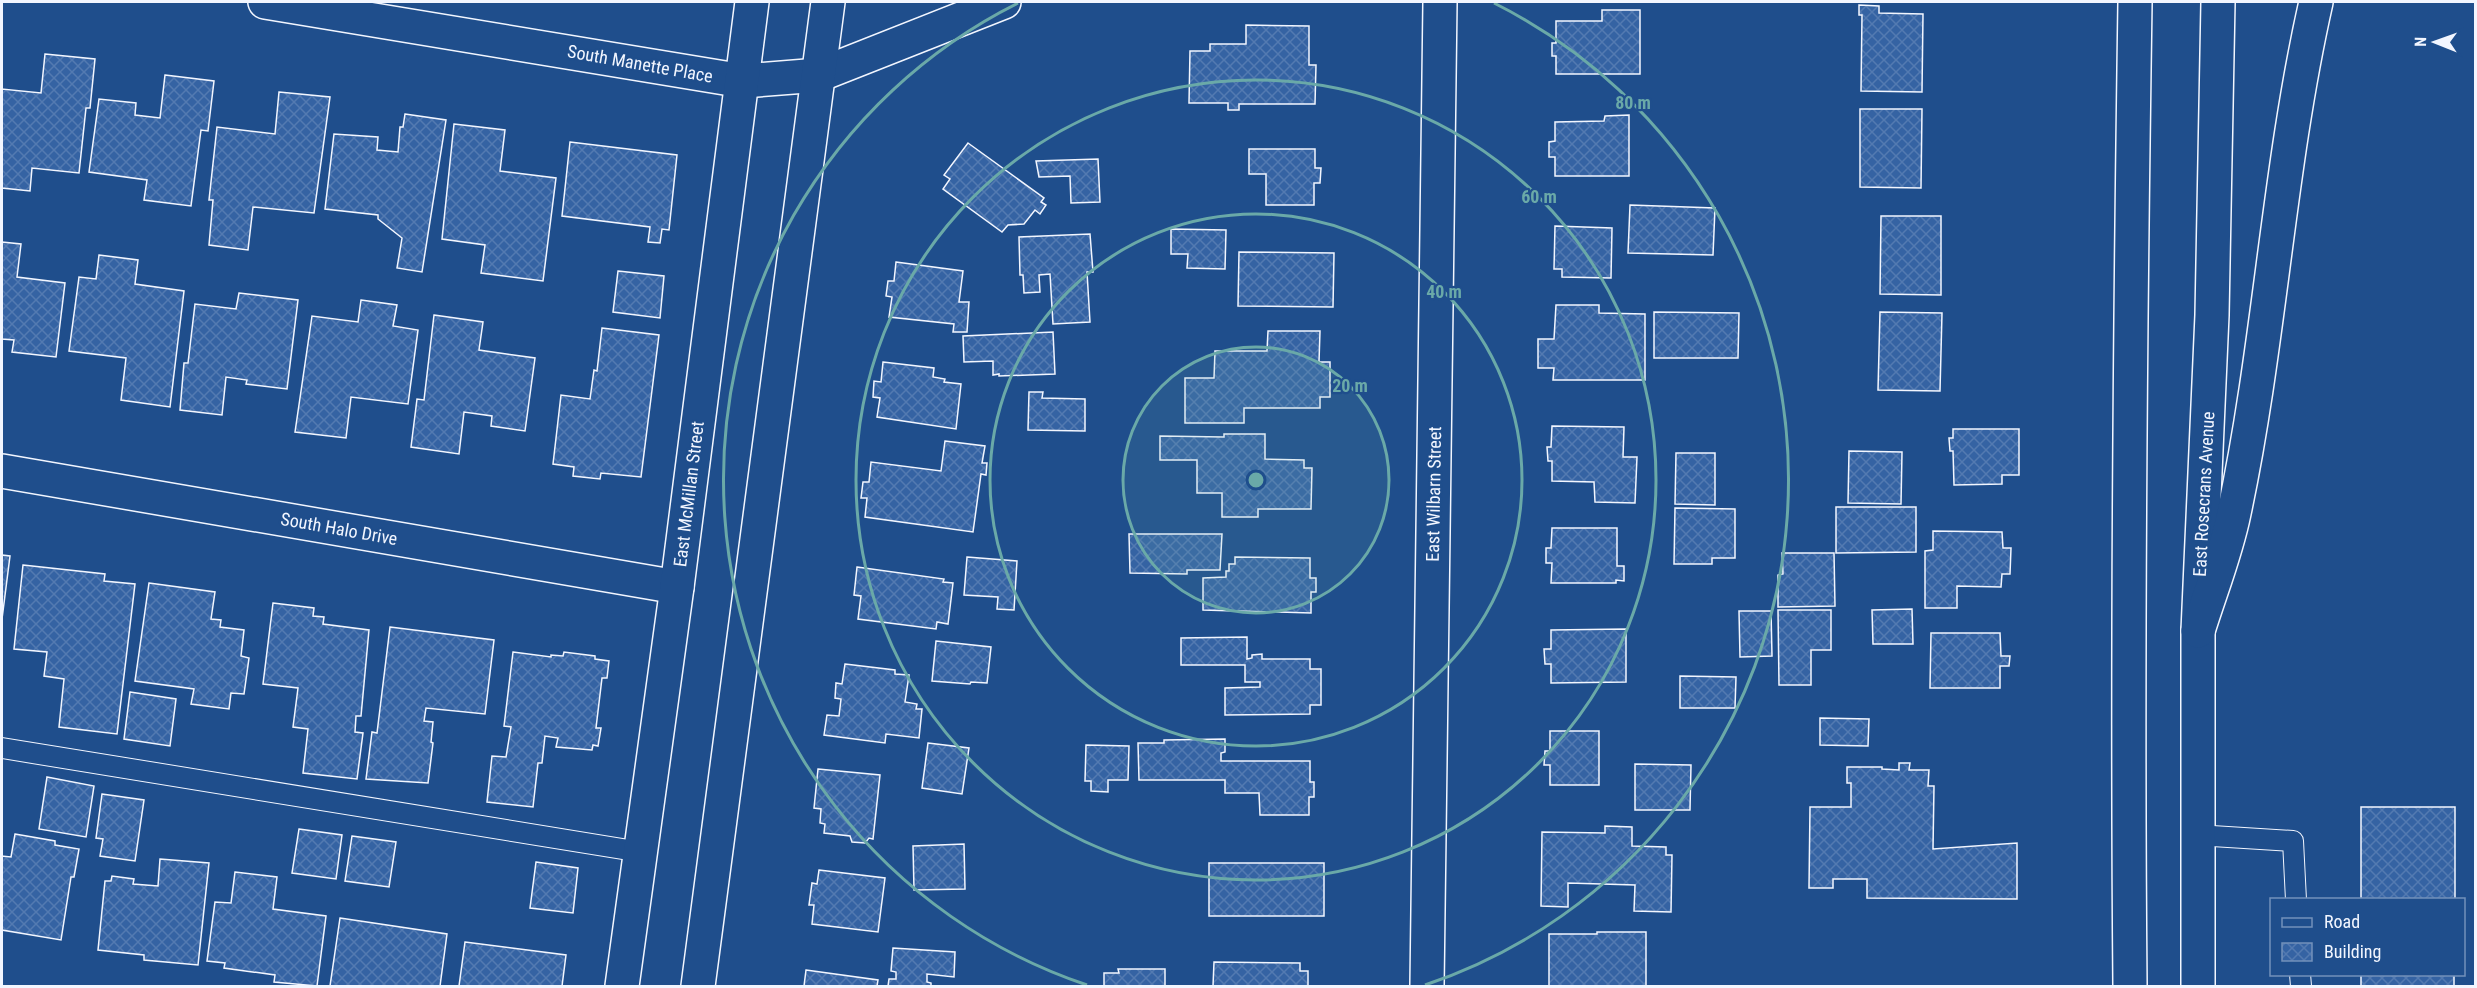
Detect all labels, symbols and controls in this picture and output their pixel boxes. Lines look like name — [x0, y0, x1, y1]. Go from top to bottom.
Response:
north arrow — [2405, 12, 2465, 72]
text: N — [2411, 37, 2430, 47]
street label: South Manette Place — [566, 40, 714, 87]
text: 80 m — [1615, 92, 1651, 113]
text: 60 m — [1521, 186, 1557, 207]
text: 40 m — [1426, 281, 1462, 302]
text: 20 m — [1332, 375, 1368, 396]
street label: East Rosecrans Avenue — [2189, 411, 2218, 577]
street label: East McMillan Street — [669, 420, 708, 568]
street label: East Wilbarn Street — [1422, 426, 1445, 562]
centre of rings — [1246, 470, 1266, 490]
street label: South Halo Drive — [279, 508, 399, 549]
legend — [2270, 898, 2465, 976]
text: Road — [2324, 911, 2360, 932]
text: Building — [2324, 941, 2381, 962]

